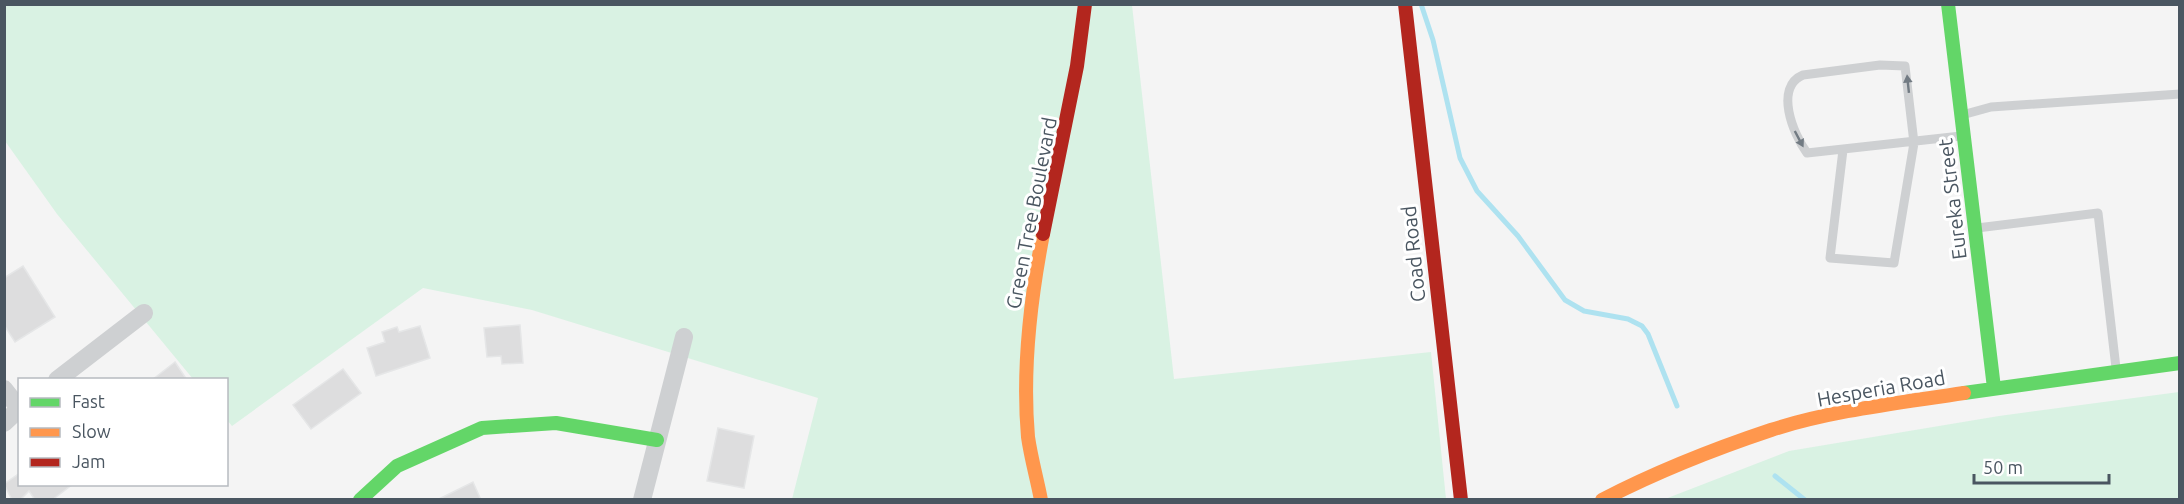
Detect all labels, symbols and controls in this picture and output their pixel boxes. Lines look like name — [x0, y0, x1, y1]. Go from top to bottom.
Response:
one-way arrow — [1903, 75, 1913, 94]
street label: Green Tree Boulevard — [1001, 115, 1061, 311]
one-way arrow — [1794, 131, 1804, 148]
street label: Eureka Street — [1933, 137, 1971, 261]
street label: Coad Road — [1397, 205, 1429, 303]
street label: Hesperia Road — [1815, 365, 1947, 411]
legend — [18, 378, 228, 486]
text: Fast — [72, 391, 105, 411]
text: Slow — [72, 421, 111, 441]
scale bar — [1974, 447, 2109, 485]
text: Jam — [72, 451, 106, 471]
text: 50 m — [1983, 457, 2023, 477]

